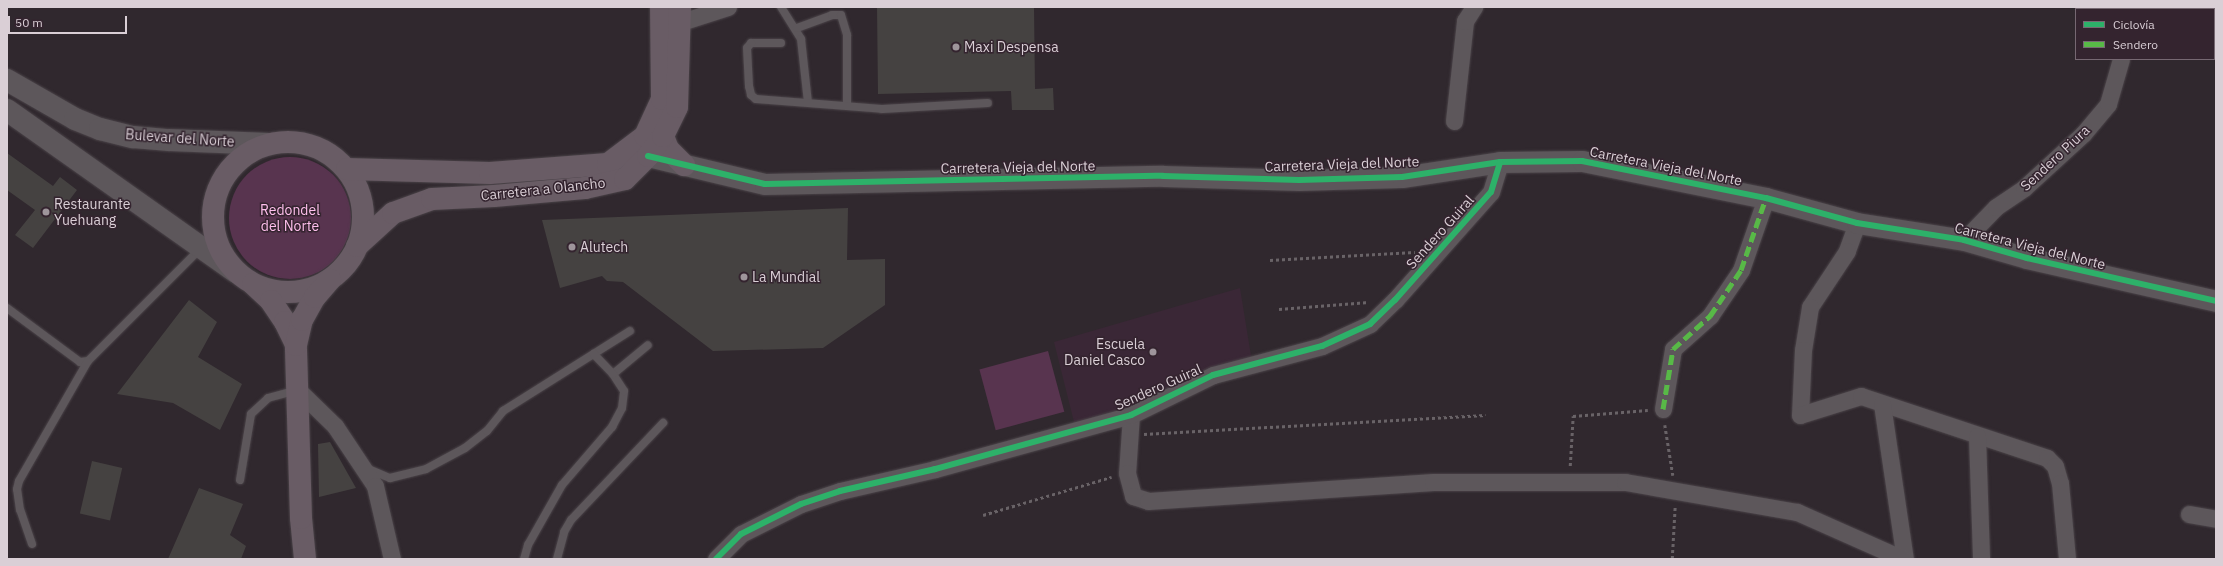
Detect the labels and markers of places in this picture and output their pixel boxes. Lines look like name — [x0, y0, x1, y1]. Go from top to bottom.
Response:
place label: Maxi Despensa — [964, 39, 1059, 55]
marker: Maxi Despensa — [951, 42, 961, 52]
place label: Restaurante Yuehuang — [54, 196, 131, 228]
marker: Restaurante Yuehuang — [41, 207, 51, 217]
place label: Alutech — [580, 239, 628, 255]
marker: Alutech — [567, 242, 577, 252]
place label: La Mundial — [752, 269, 820, 285]
marker: La Mundial — [739, 272, 749, 282]
place label: Escuela Daniel Casco — [1064, 336, 1145, 368]
marker: Escuela Daniel Casco — [1148, 347, 1158, 357]

